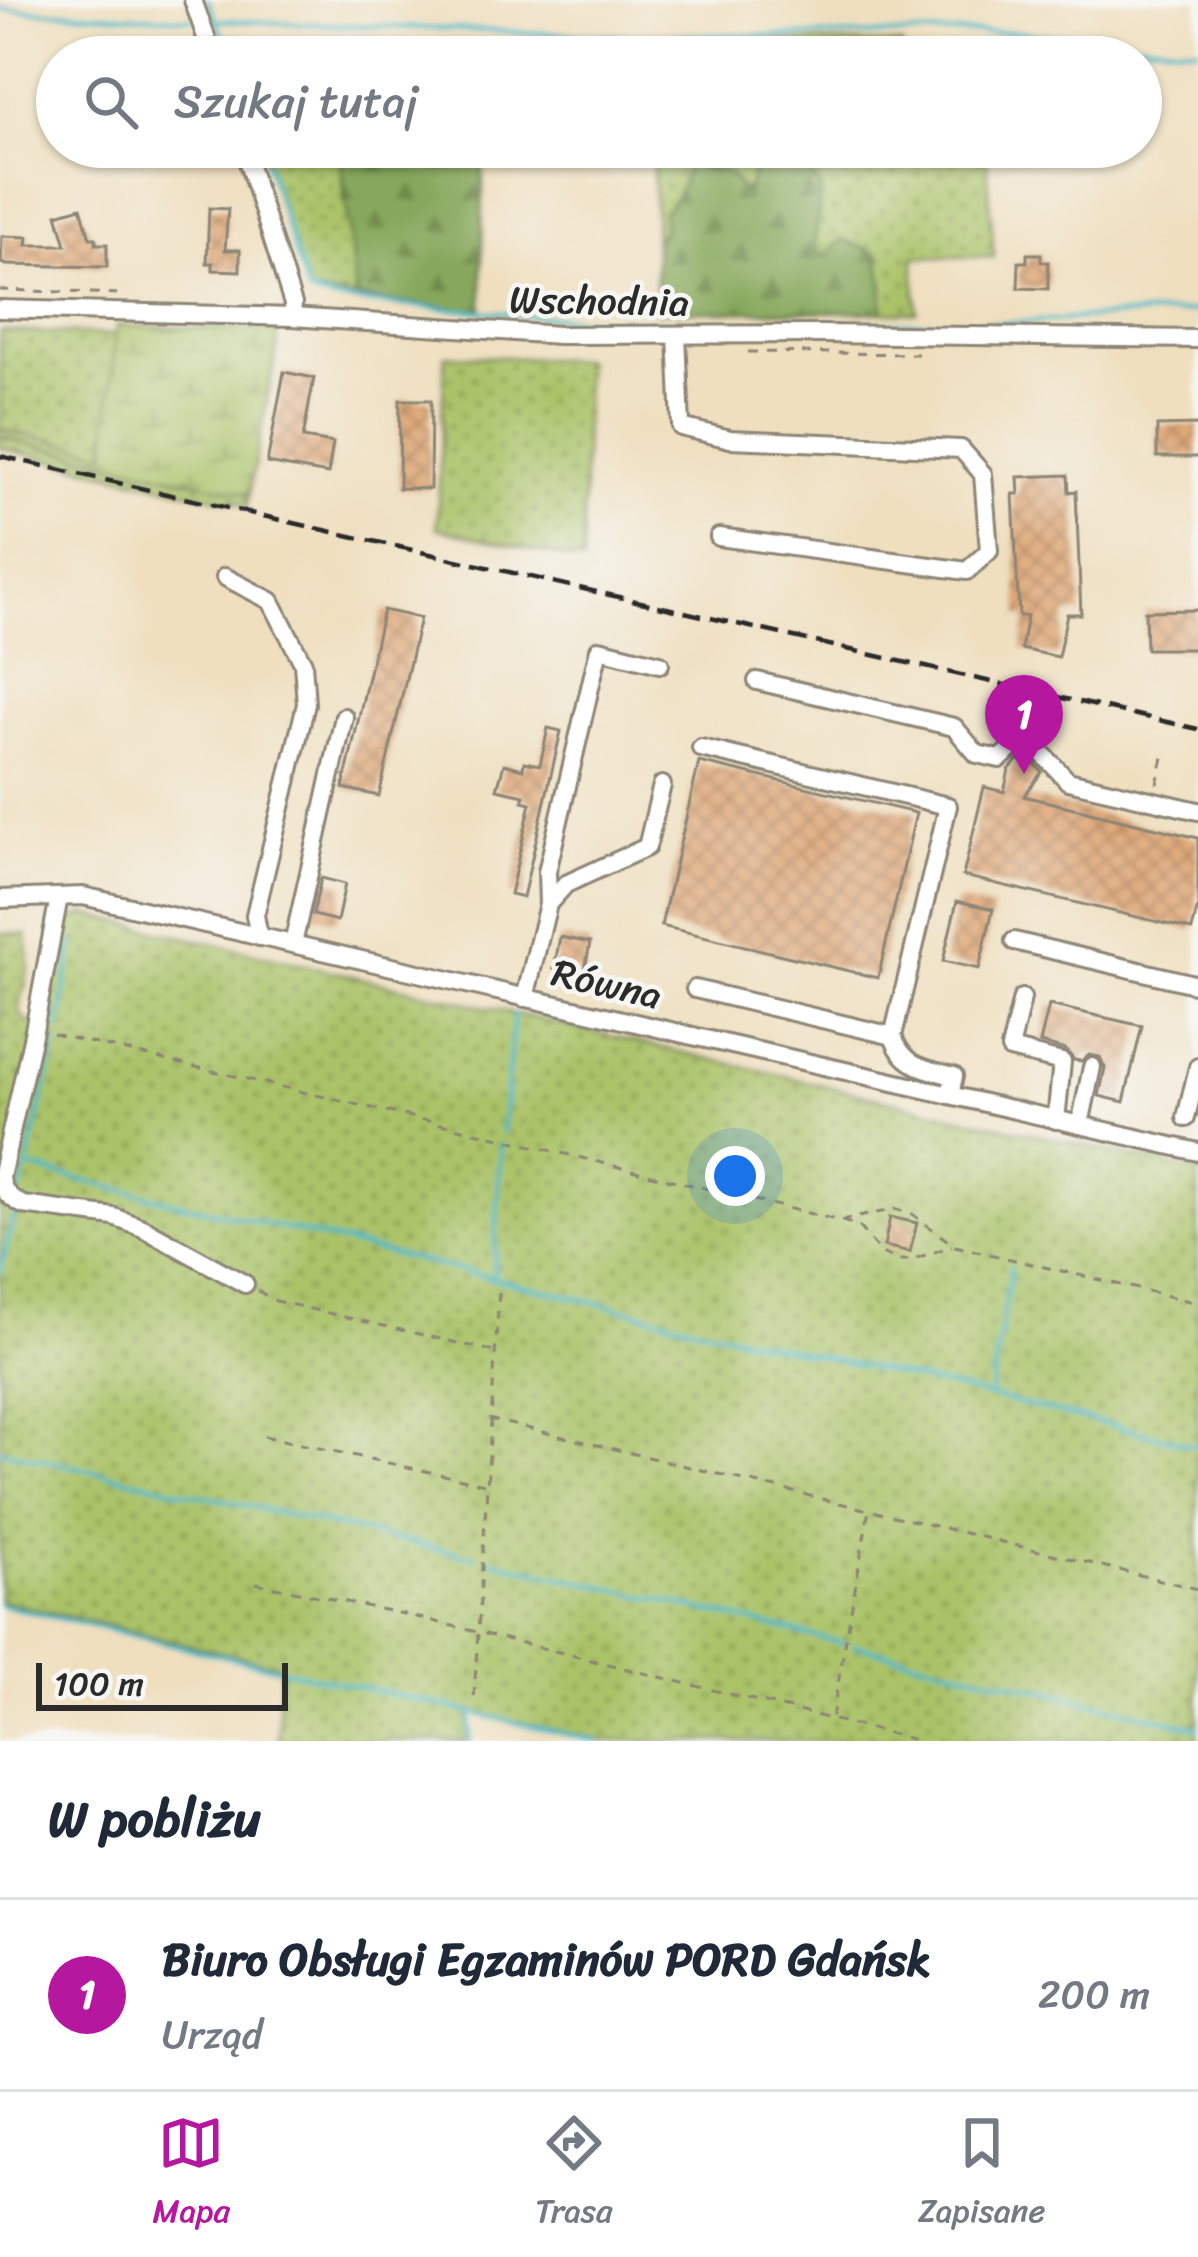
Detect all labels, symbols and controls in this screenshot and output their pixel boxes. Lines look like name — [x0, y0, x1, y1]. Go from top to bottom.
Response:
search box — [36, 36, 1162, 168]
text: Szukaj tutaj — [174, 62, 418, 142]
icon: search — [78, 69, 144, 135]
street label: Wschodnia — [509, 264, 690, 337]
pin: 1 — [985, 675, 1063, 774]
street label: Równa — [545, 937, 669, 1030]
your location — [705, 1146, 765, 1206]
text: 100 m — [54, 1655, 144, 1713]
scale bar — [36, 1657, 288, 1710]
text: W pobliżu — [48, 1774, 261, 1864]
text: Biuro Obsługi Egzaminów PORD Gdańsk — [162, 1920, 931, 2000]
text: 1 — [79, 1960, 95, 2029]
text: 200 m — [1038, 1960, 1150, 2029]
text: Urząd — [162, 2000, 262, 2069]
tab: Mapa — [153, 2110, 230, 2240]
tab: Trasa — [535, 2110, 613, 2240]
tab: Zapisane — [918, 2110, 1045, 2240]

